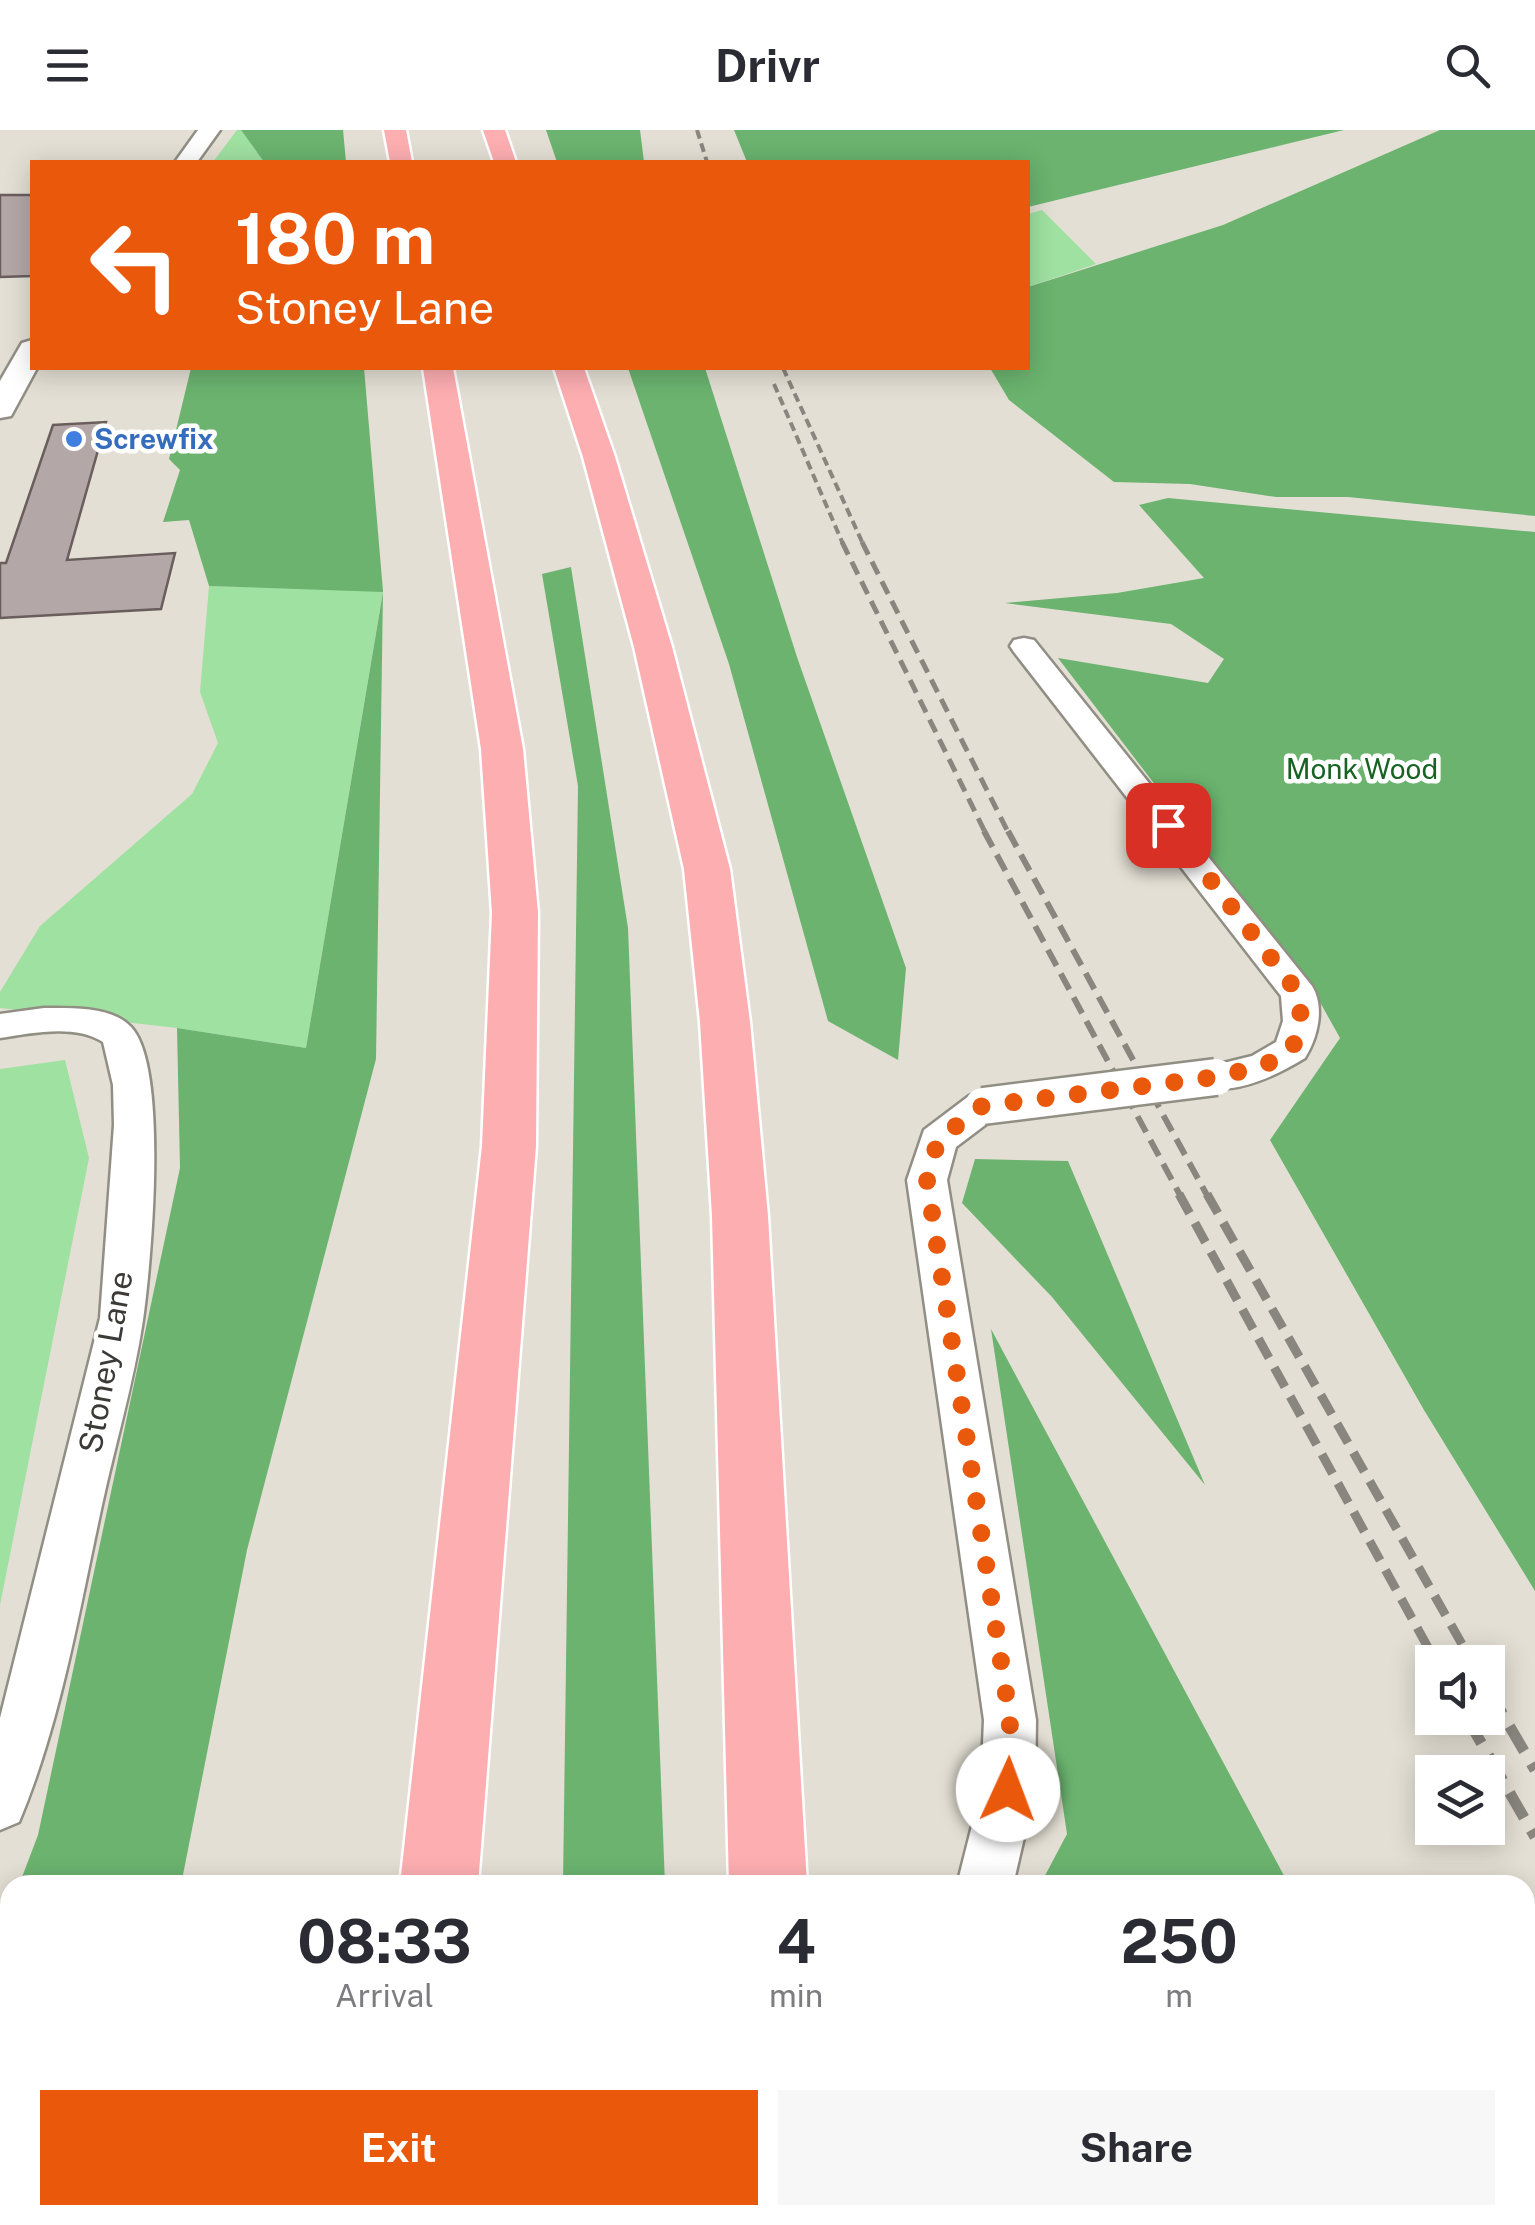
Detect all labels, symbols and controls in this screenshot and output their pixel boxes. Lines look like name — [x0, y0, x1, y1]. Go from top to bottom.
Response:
icon: menu — [40, 38, 95, 93]
icon: search — [1440, 38, 1495, 93]
text: Drivr — [715, 39, 820, 92]
text: 180 m — [235, 197, 435, 280]
icon: left — [70, 200, 200, 330]
text: Stoney Lane — [235, 281, 494, 334]
place label: Screwfix — [94, 422, 213, 455]
marker: Screwfix — [63, 428, 85, 450]
park label: Monk Wood — [1286, 752, 1438, 785]
pin — [1126, 783, 1211, 868]
icon: arrive — [1141, 798, 1196, 853]
street label: Stoney Lane — [71, 1268, 140, 1456]
map controls — [1415, 1645, 1505, 1845]
button: sound — [1415, 1645, 1505, 1735]
position arrow — [956, 1738, 1060, 1842]
button: layers — [1415, 1755, 1505, 1845]
text: 08:33 — [297, 1906, 472, 1977]
text: 4 — [776, 1906, 816, 1977]
text: 250 — [1120, 1906, 1238, 1977]
text: Arrival — [335, 1977, 434, 2014]
text: min — [769, 1977, 823, 2014]
text: m — [1165, 1977, 1193, 2014]
button: Exit — [40, 2090, 758, 2205]
button: Share — [778, 2090, 1495, 2205]

